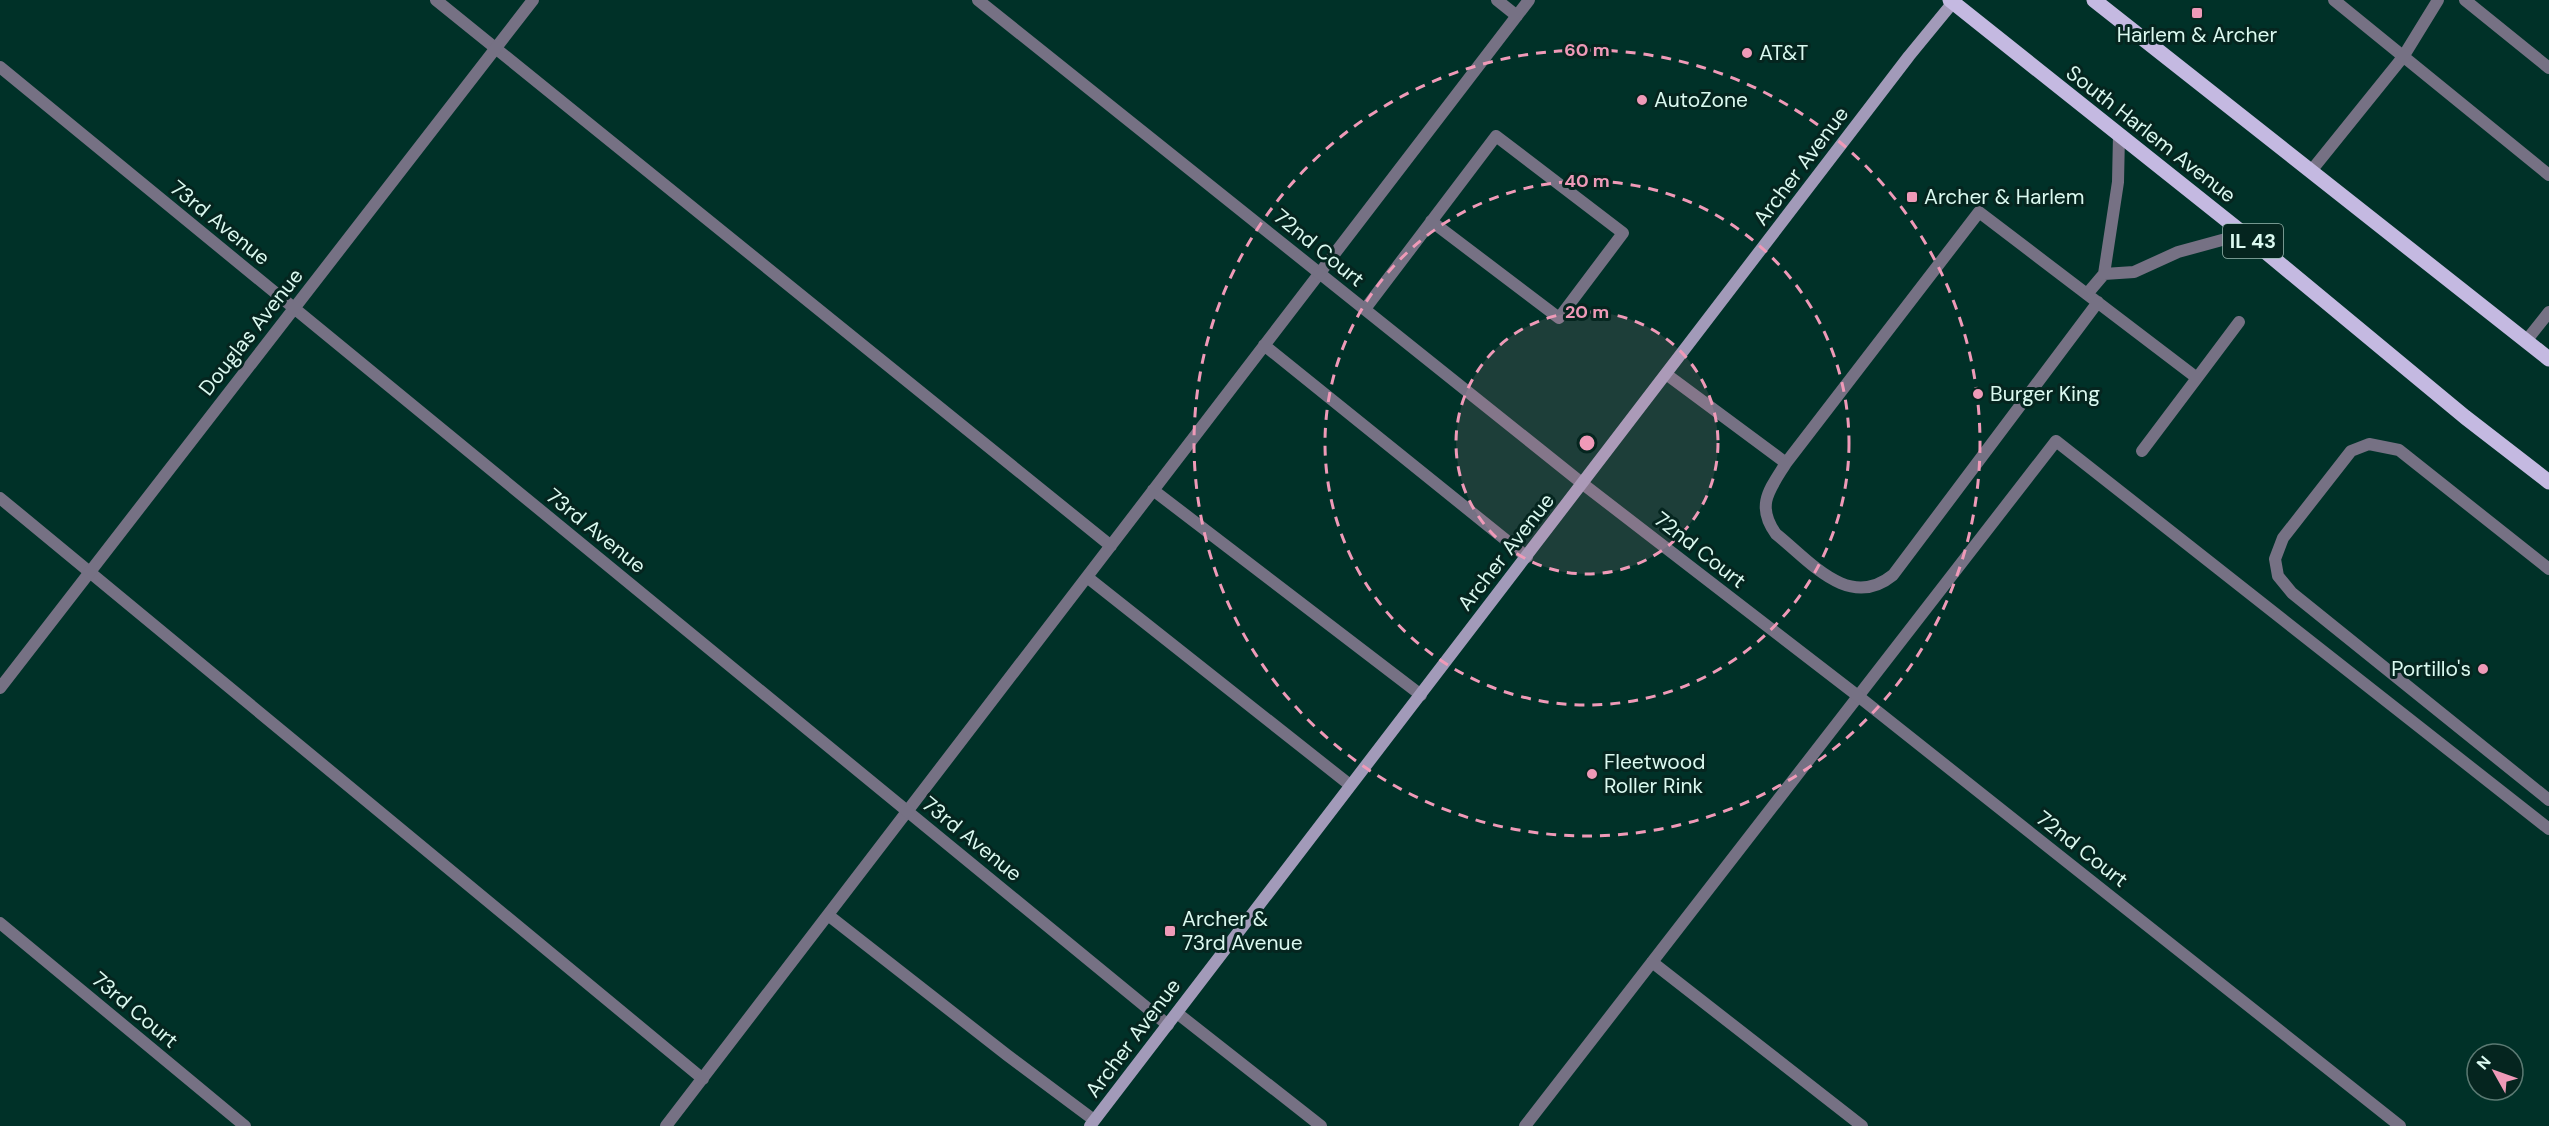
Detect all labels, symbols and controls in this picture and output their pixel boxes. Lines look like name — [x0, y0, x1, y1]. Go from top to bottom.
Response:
marker: Harlem & Archer — [2190, 6, 2204, 20]
place label: Harlem & Archer — [2117, 21, 2277, 49]
text: 60 m — [1564, 38, 1610, 62]
place label: AT&T — [1759, 39, 1809, 67]
marker: AT&T — [1740, 46, 1754, 60]
street label: South Harlem Avenue — [2060, 59, 2242, 209]
place label: AutoZone — [1654, 86, 1748, 114]
marker: AutoZone — [1635, 93, 1649, 107]
street label: Archer Avenue — [1747, 101, 1855, 231]
text: 40 m — [1564, 169, 1610, 193]
street label: 73rd Avenue — [164, 174, 276, 272]
place label: Archer & Harlem — [1924, 183, 2085, 211]
marker: Archer & Harlem — [1905, 190, 1919, 204]
street label: 72nd Court — [1268, 203, 1370, 293]
road number: IL 43 — [2223, 224, 2283, 258]
street label: Douglas Avenue — [192, 263, 310, 401]
text: 20 m — [1565, 300, 1609, 324]
place label: Burger King — [1990, 380, 2100, 408]
marker: Burger King — [1971, 387, 1985, 401]
centre of rings — [1577, 433, 1597, 453]
street label: 73rd Avenue — [540, 482, 652, 580]
street label: Archer Avenue — [1451, 487, 1561, 617]
street label: 72nd Court — [1648, 505, 1752, 595]
place label: Portillo's — [2391, 655, 2471, 683]
marker: Portillo's — [2476, 662, 2490, 676]
place label: Fleetwood Roller Rink — [1604, 748, 1705, 800]
marker: Fleetwood Roller Rink — [1585, 767, 1599, 781]
street label: 73rd Avenue — [916, 790, 1028, 888]
street label: 72nd Court — [2030, 804, 2134, 894]
place label: Archer & 73rd Avenue — [1182, 905, 1303, 957]
marker: Archer & 73rd Avenue — [1163, 924, 1177, 938]
street label: 73rd Court — [86, 966, 184, 1054]
street label: Archer Avenue — [1079, 973, 1187, 1103]
north arrow — [2465, 1042, 2525, 1102]
text: N — [2472, 1051, 2496, 1074]

